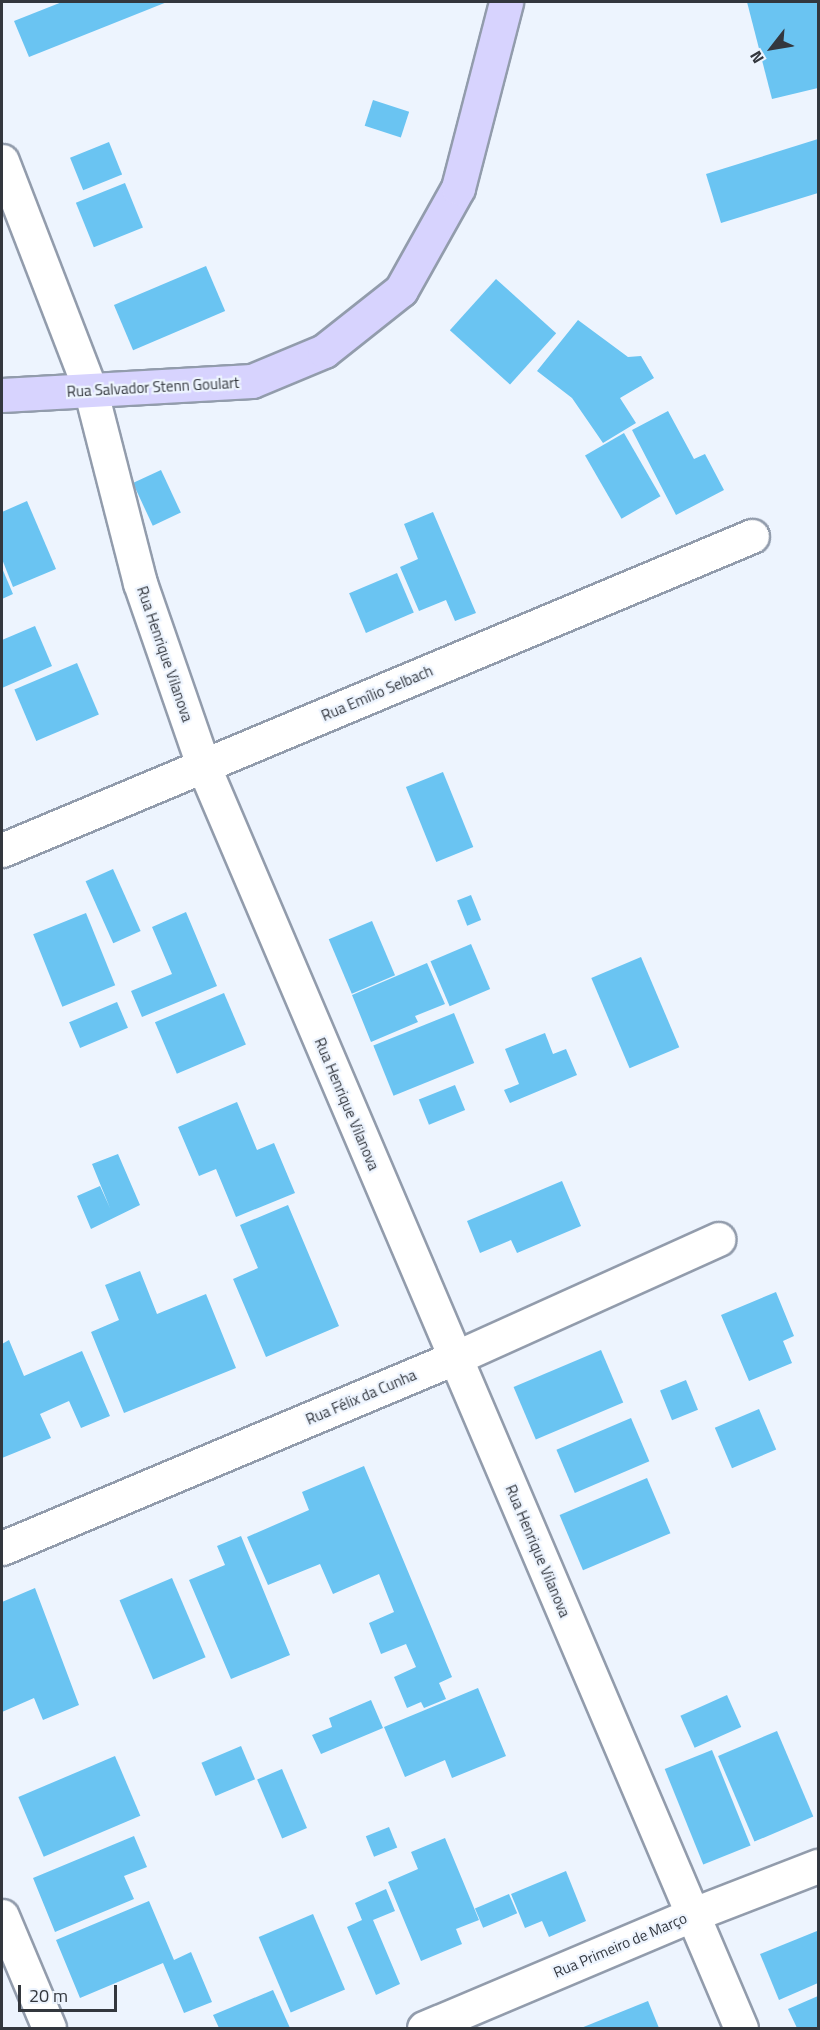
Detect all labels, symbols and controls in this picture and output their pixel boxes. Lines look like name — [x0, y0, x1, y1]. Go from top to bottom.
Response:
north arrow — [742, 18, 802, 78]
text: N — [743, 46, 770, 68]
street label: Rua Salvador Stenn Goulart — [66, 373, 240, 401]
street label: Rua Henrique Vilanova — [133, 584, 197, 724]
street label: Rua Emílio Selbach — [319, 661, 435, 725]
street label: Rua Henrique Vilanova — [311, 1035, 383, 1173]
street label: Rua Félix da Cunha — [303, 1366, 419, 1428]
street label: Rua Henrique Vilanova — [502, 1482, 574, 1620]
street label: Rua Primeiro de Março — [551, 1909, 689, 1981]
scale bar — [21, 1973, 120, 2011]
text: 20 m — [29, 1982, 68, 2009]

